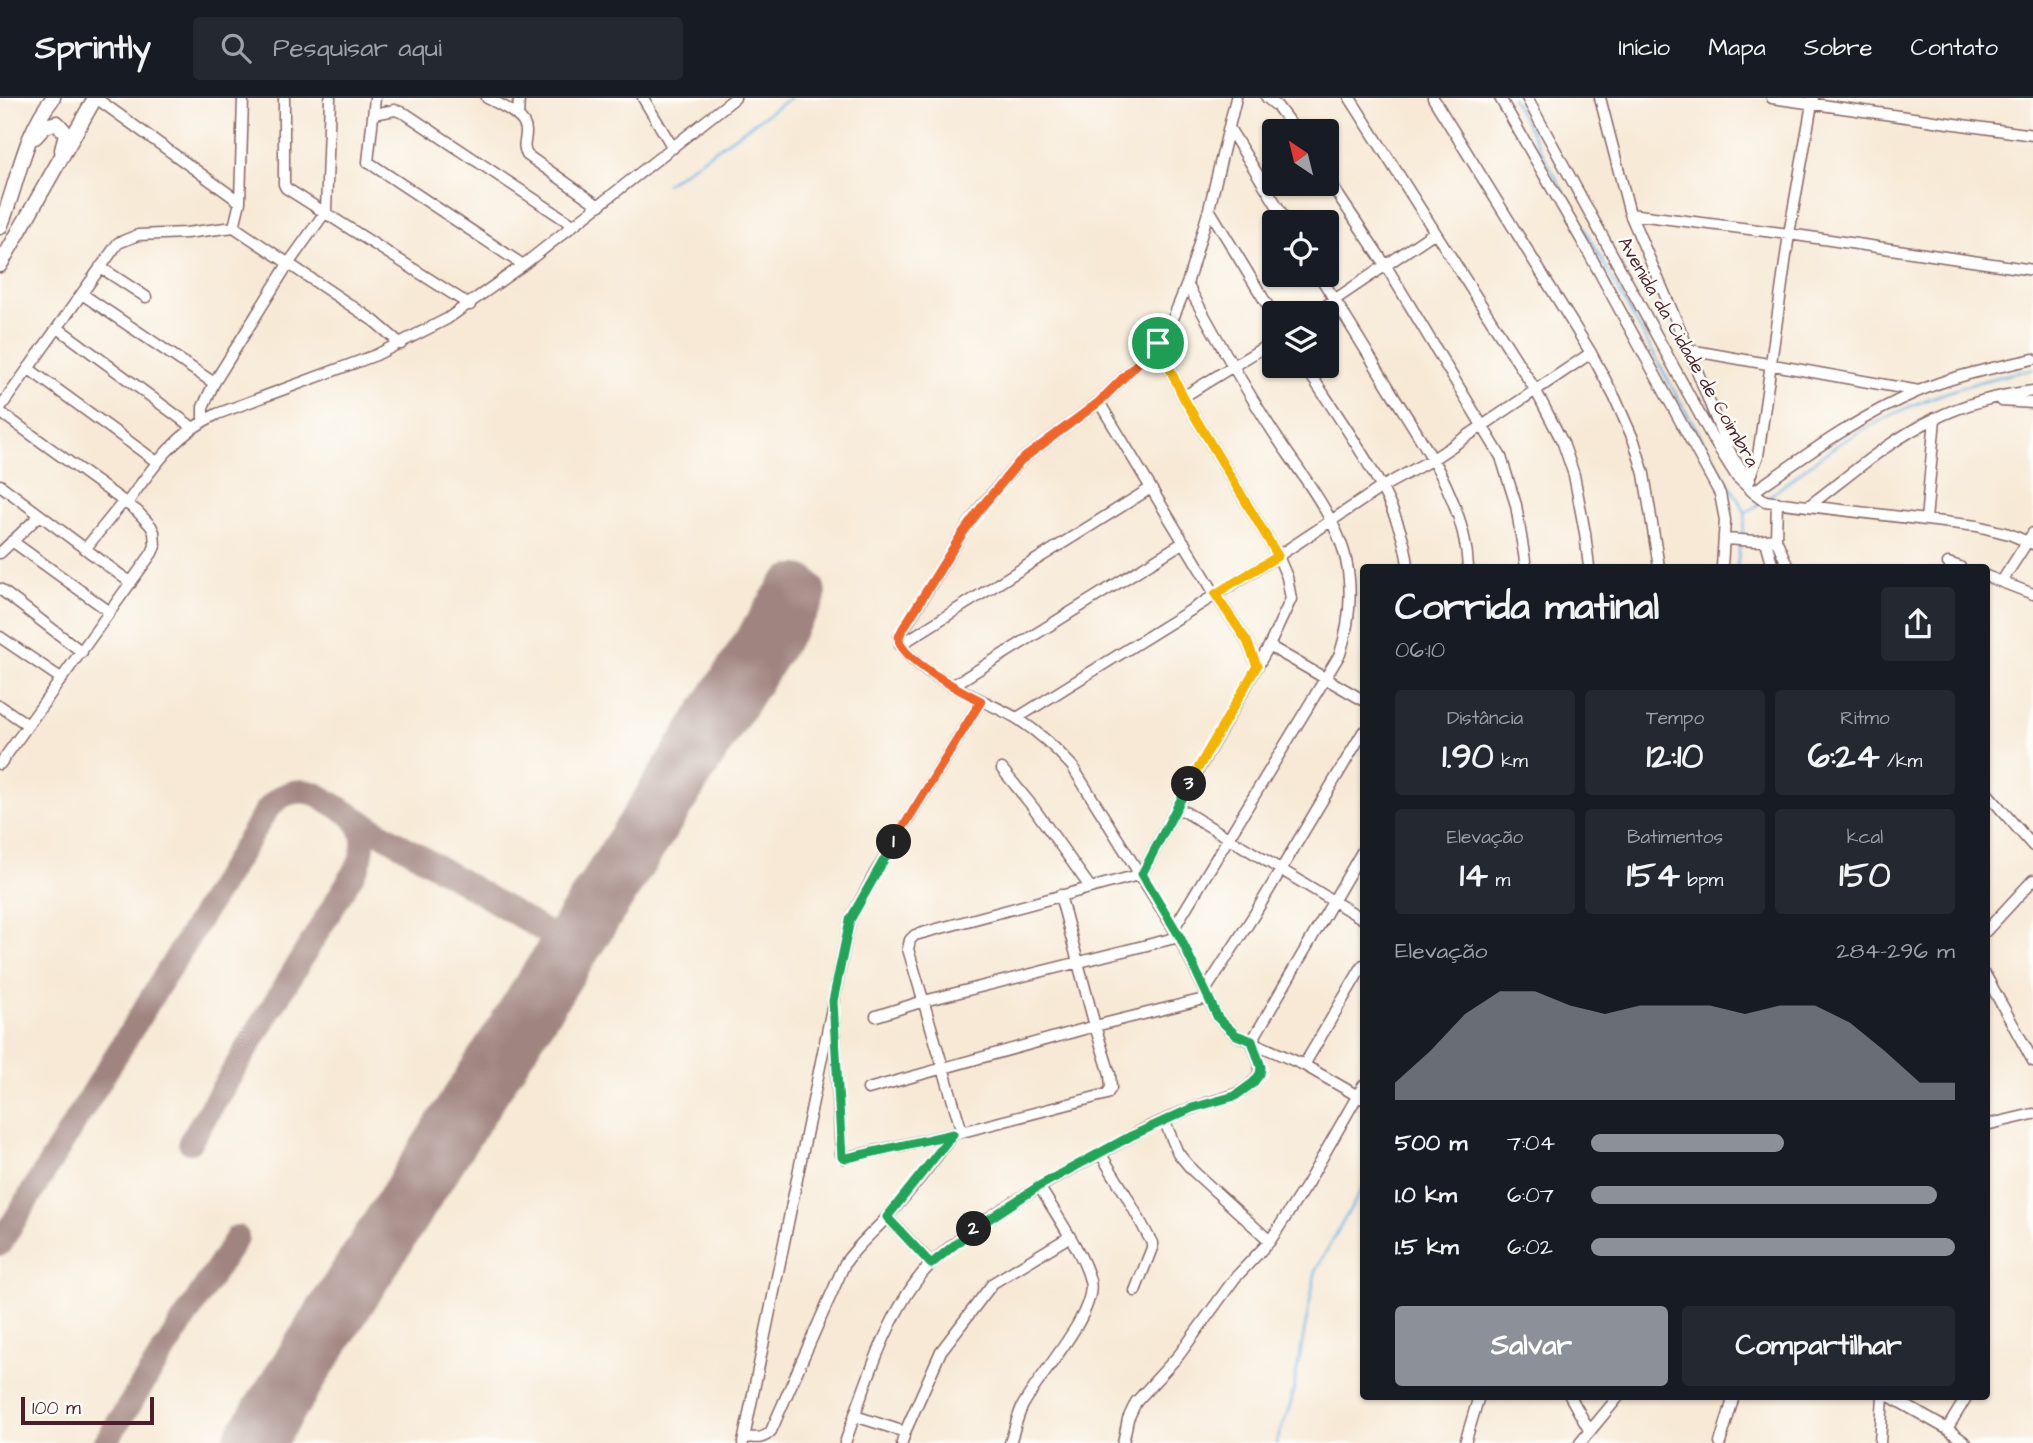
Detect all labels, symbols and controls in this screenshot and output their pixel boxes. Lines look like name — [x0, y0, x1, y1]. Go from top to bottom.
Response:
search box — [193, 17, 683, 80]
text: Sprintly — [35, 25, 151, 71]
icon: search — [217, 29, 255, 67]
text: Pesquisar aqui — [273, 30, 442, 66]
text: Início — [1619, 31, 1670, 65]
text: Mapa — [1708, 31, 1766, 65]
text: Sobre — [1804, 31, 1872, 65]
text: Contato — [1910, 31, 1998, 65]
north arrow — [1262, 119, 1339, 196]
map controls — [1262, 119, 1339, 378]
button: locate — [1262, 210, 1339, 287]
street label: Avenida da Cidade de Coimbra — [1611, 232, 1765, 473]
button: layers — [1262, 301, 1339, 378]
pin — [1128, 313, 1188, 373]
icon: arrive — [1139, 324, 1177, 362]
text: Corrida matinal — [1395, 582, 1659, 634]
button: share — [1881, 587, 1955, 661]
text: 06:10 — [1395, 634, 1445, 666]
text: Distância — [1447, 705, 1523, 732]
text: Tempo — [1646, 705, 1704, 732]
text: Ritmo — [1840, 705, 1890, 732]
text: 1.90 — [1442, 732, 1494, 781]
text: 12:10 — [1647, 732, 1703, 781]
text: 6:24 — [1808, 732, 1879, 781]
text: km — [1494, 748, 1528, 775]
text: /km — [1879, 748, 1922, 775]
pin: 3 — [1172, 766, 1206, 802]
text: 3 — [1184, 770, 1193, 797]
pin: 1 — [876, 824, 912, 860]
text: Elevação — [1447, 824, 1523, 851]
text: Batimentos — [1627, 824, 1723, 851]
text: kcal — [1847, 824, 1883, 851]
text: 1 — [892, 828, 895, 855]
text: 14 — [1460, 851, 1488, 900]
text: 154 — [1627, 851, 1680, 900]
text: 150 — [1839, 851, 1891, 900]
text: m — [1488, 867, 1510, 894]
text: bpm — [1680, 867, 1723, 894]
text: Elevação — [1395, 935, 1488, 967]
text: 284–296 m — [1836, 935, 1955, 967]
text: 500 m — [1395, 1127, 1467, 1159]
text: 7:04 — [1507, 1127, 1555, 1159]
text: 1.0 km — [1395, 1179, 1457, 1211]
text: 6:07 — [1507, 1179, 1554, 1211]
pin: 2 — [956, 1212, 992, 1246]
text: 2 — [968, 1215, 979, 1242]
text: 1.5 km — [1395, 1231, 1459, 1263]
text: 6:02 — [1507, 1231, 1553, 1263]
button: Salvar — [1395, 1306, 1668, 1386]
button: Compartilhar — [1682, 1306, 1955, 1386]
scale bar — [21, 1394, 154, 1426]
text: 100 m — [32, 1395, 81, 1422]

